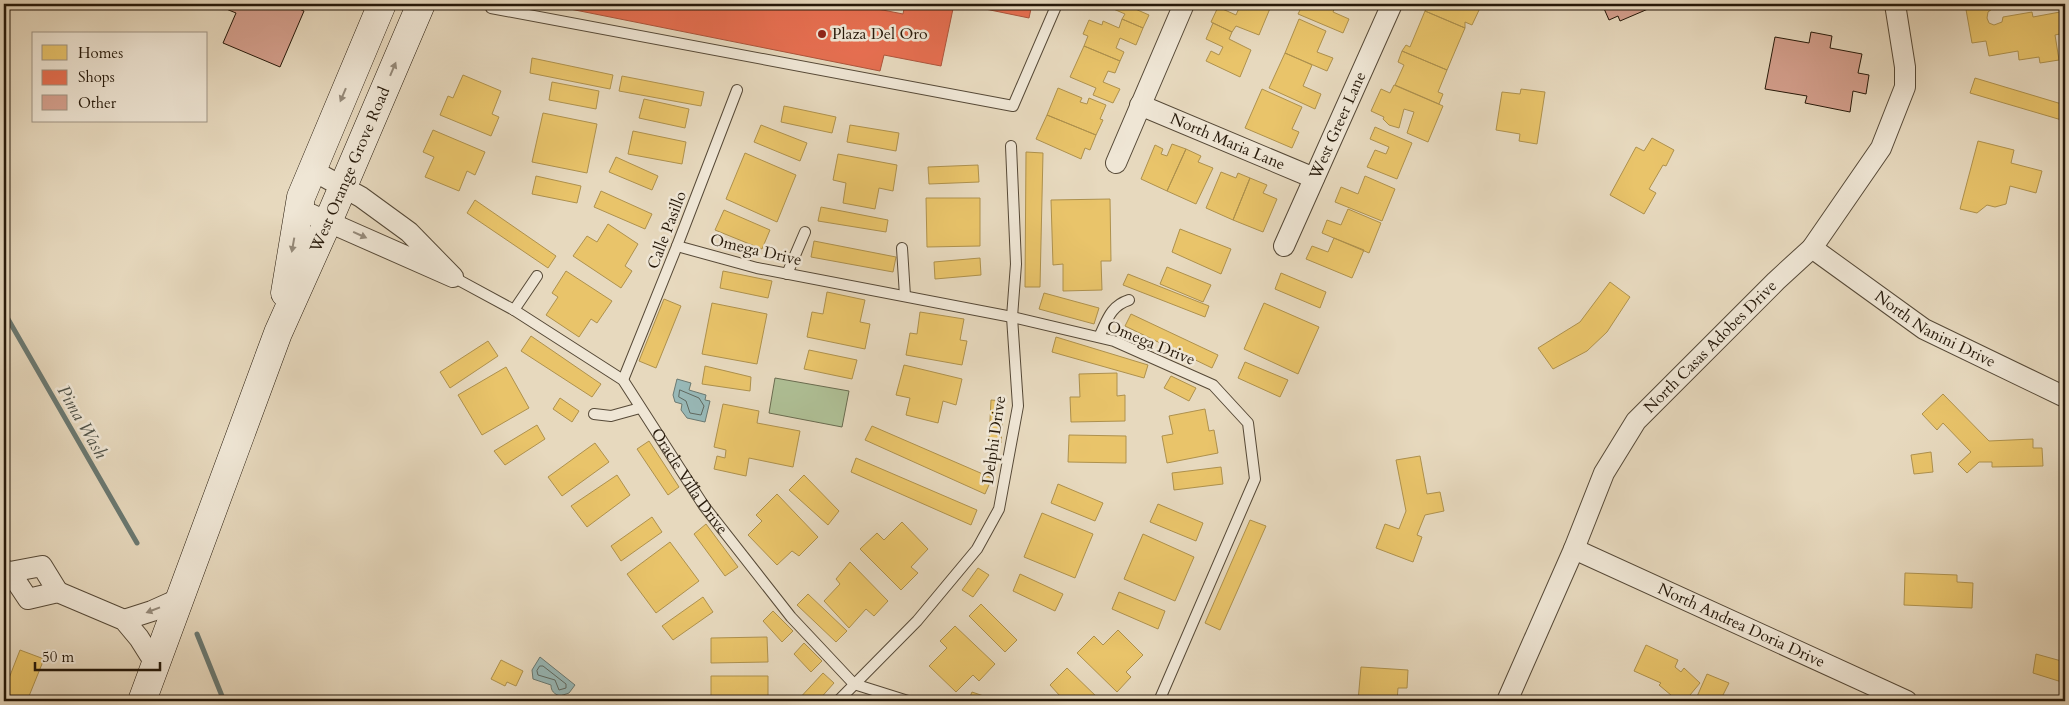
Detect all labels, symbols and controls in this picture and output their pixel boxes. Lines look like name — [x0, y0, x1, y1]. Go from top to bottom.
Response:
place label: Plaza Del Oro — [832, 23, 928, 45]
marker: Plaza Del Oro — [816, 28, 828, 40]
legend — [32, 32, 208, 122]
text: Homes — [78, 43, 123, 63]
one-way arrow — [389, 62, 397, 76]
text: Shops — [78, 67, 115, 87]
street label: West Greer Lane — [1304, 68, 1371, 184]
street label: West Orange Grove Road — [304, 83, 396, 256]
one-way arrow — [339, 88, 347, 102]
text: Other — [78, 93, 117, 113]
street label: North Maria Lane — [1167, 108, 1288, 176]
street label: Calle Pasillo — [642, 188, 692, 272]
street label: Omega Drive — [708, 229, 804, 271]
one-way arrow — [353, 231, 367, 239]
one-way arrow — [288, 237, 296, 253]
street label: North Casas Adobes Drive — [1639, 275, 1782, 418]
street label: North Nanini Drive — [1870, 286, 1999, 373]
street label: Omega Drive — [1104, 315, 1198, 371]
water label: Pima Wash — [51, 381, 113, 464]
street label: Delphi Drive — [977, 394, 1011, 486]
street label: Oracle Villa Drive — [646, 424, 733, 539]
street label: North Andrea Doria Drive — [1654, 578, 1829, 673]
one-way arrow — [145, 606, 160, 614]
scale bar — [35, 640, 160, 672]
text: 50 m — [42, 647, 74, 667]

